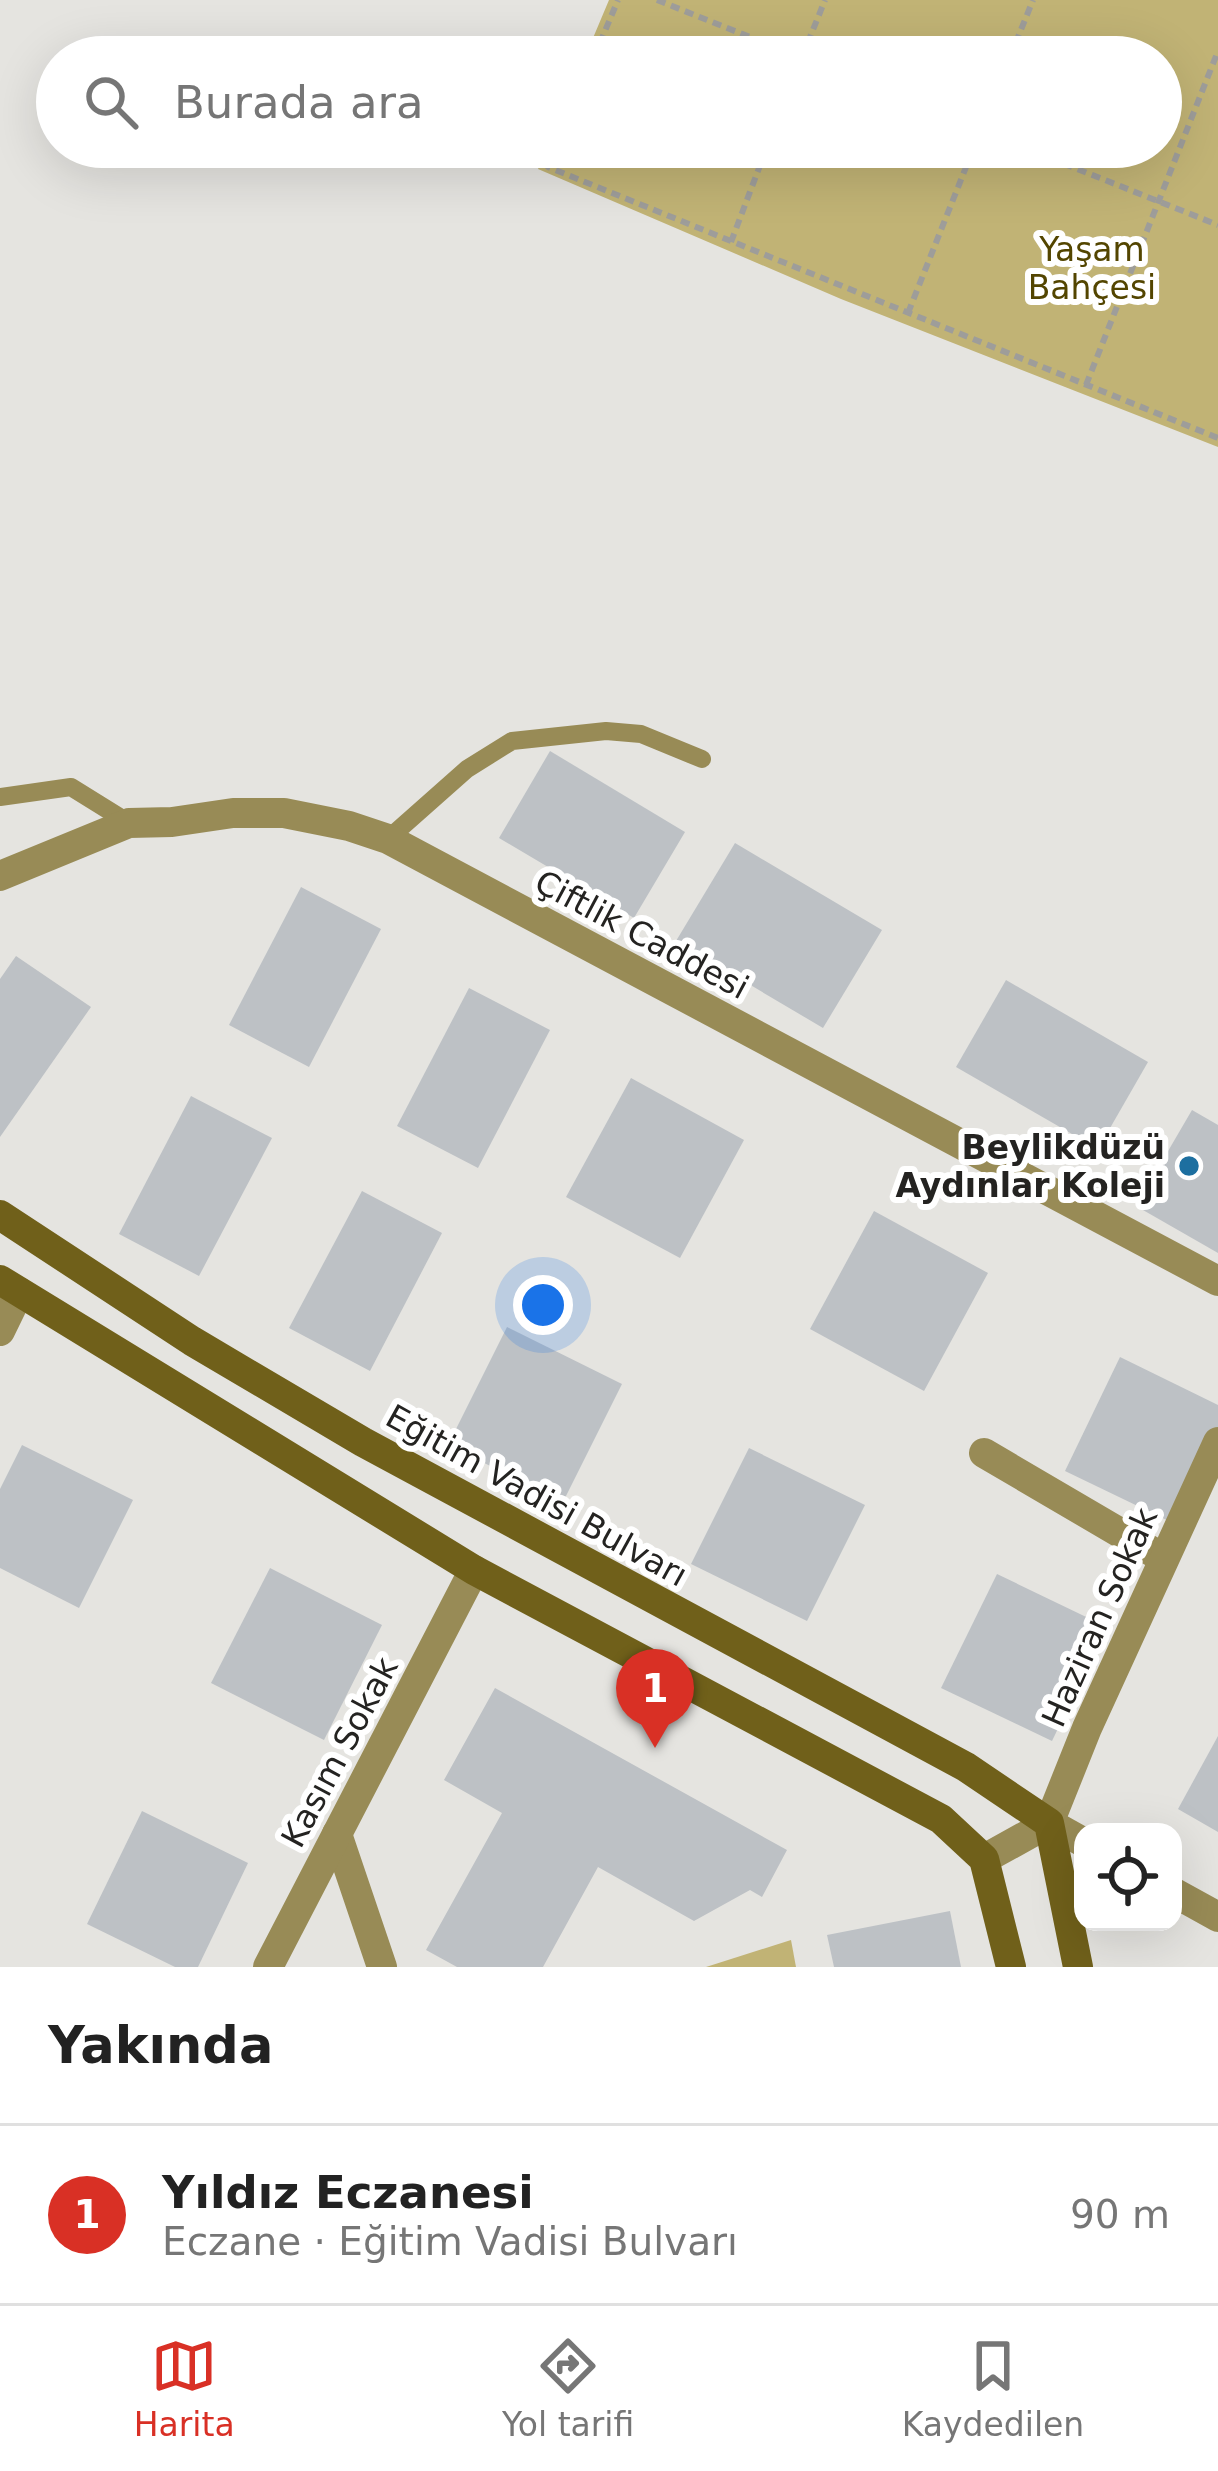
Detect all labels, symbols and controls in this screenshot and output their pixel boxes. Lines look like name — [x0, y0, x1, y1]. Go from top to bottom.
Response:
search box — [36, 36, 1182, 168]
icon: search — [78, 69, 144, 135]
text: Burada ara — [174, 76, 424, 129]
park label: Yaşam Bahçesi — [1028, 230, 1156, 307]
street label: Çiftlik Caddesi — [528, 862, 755, 1007]
place label: Beylikdüzü Aydınlar Koleji — [895, 1128, 1165, 1205]
marker: Beylikdüzü Aydınlar Koleji — [1176, 1153, 1202, 1179]
your location — [513, 1275, 573, 1335]
street label: Eğitim Vadisi Bulvarı — [379, 1396, 694, 1594]
street label: Haziran Sokak — [1034, 1501, 1166, 1733]
pin: 1 — [616, 1649, 694, 1748]
street label: Kasım Sokak — [273, 1650, 406, 1854]
map controls — [1074, 1823, 1182, 1931]
button: locate — [1074, 1823, 1182, 1931]
text: Yakında — [48, 2016, 273, 2075]
text: Yıldız Eczanesi — [162, 2166, 534, 2219]
text: 1 — [73, 2192, 101, 2237]
text: 90 m — [1070, 2192, 1170, 2237]
text: Eczane · Eğitim Vadisi Bulvarı — [162, 2219, 738, 2264]
tab: Harita — [134, 2333, 235, 2444]
tab: Yol tarifi — [502, 2333, 634, 2444]
tab: Kaydedilen — [902, 2333, 1084, 2444]

